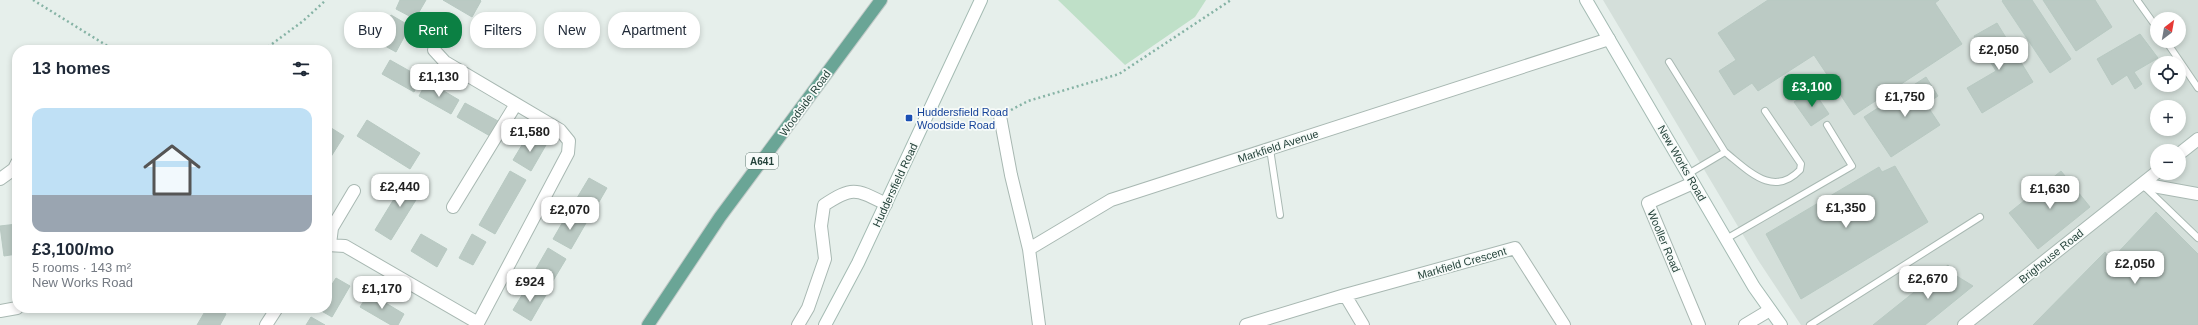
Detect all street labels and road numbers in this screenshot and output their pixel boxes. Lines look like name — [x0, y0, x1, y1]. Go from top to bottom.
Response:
street label: Woodside Road — [777, 68, 833, 138]
street label: New Works Road — [1655, 123, 1709, 203]
street label: Markfield Avenue — [1236, 127, 1320, 165]
street label: Huddersfield Road — [870, 141, 920, 229]
road number: A641 — [746, 153, 778, 169]
street label: Wooller Road — [1645, 208, 1683, 274]
street label: Brighouse Road — [2017, 227, 2085, 285]
street label: Markfield Crescent — [1416, 245, 1508, 281]

